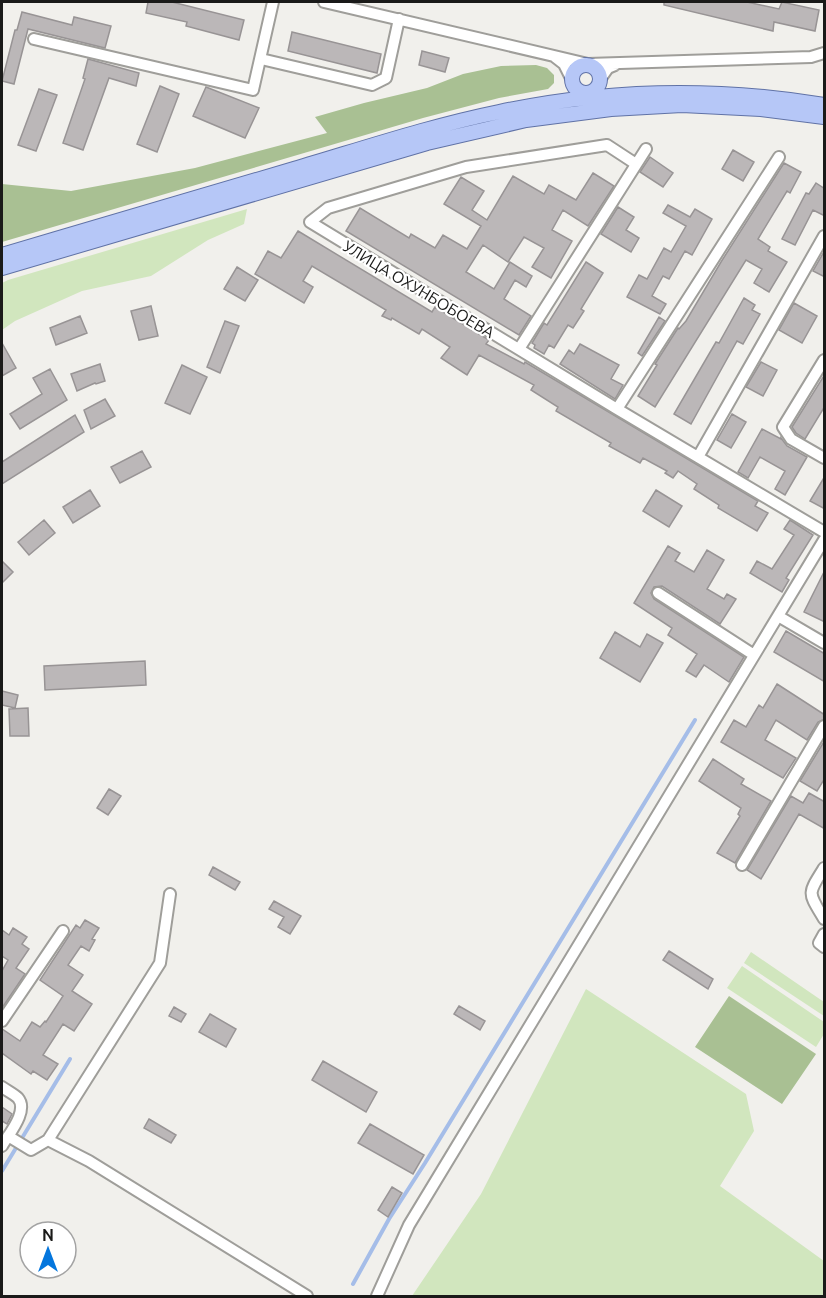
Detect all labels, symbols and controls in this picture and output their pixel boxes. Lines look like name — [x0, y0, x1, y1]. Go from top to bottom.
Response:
street label: УЛИЦА ОХУНБОБОЕВА — [340, 237, 498, 342]
north arrow — [18, 1220, 78, 1280]
text: N — [42, 1226, 54, 1244]

